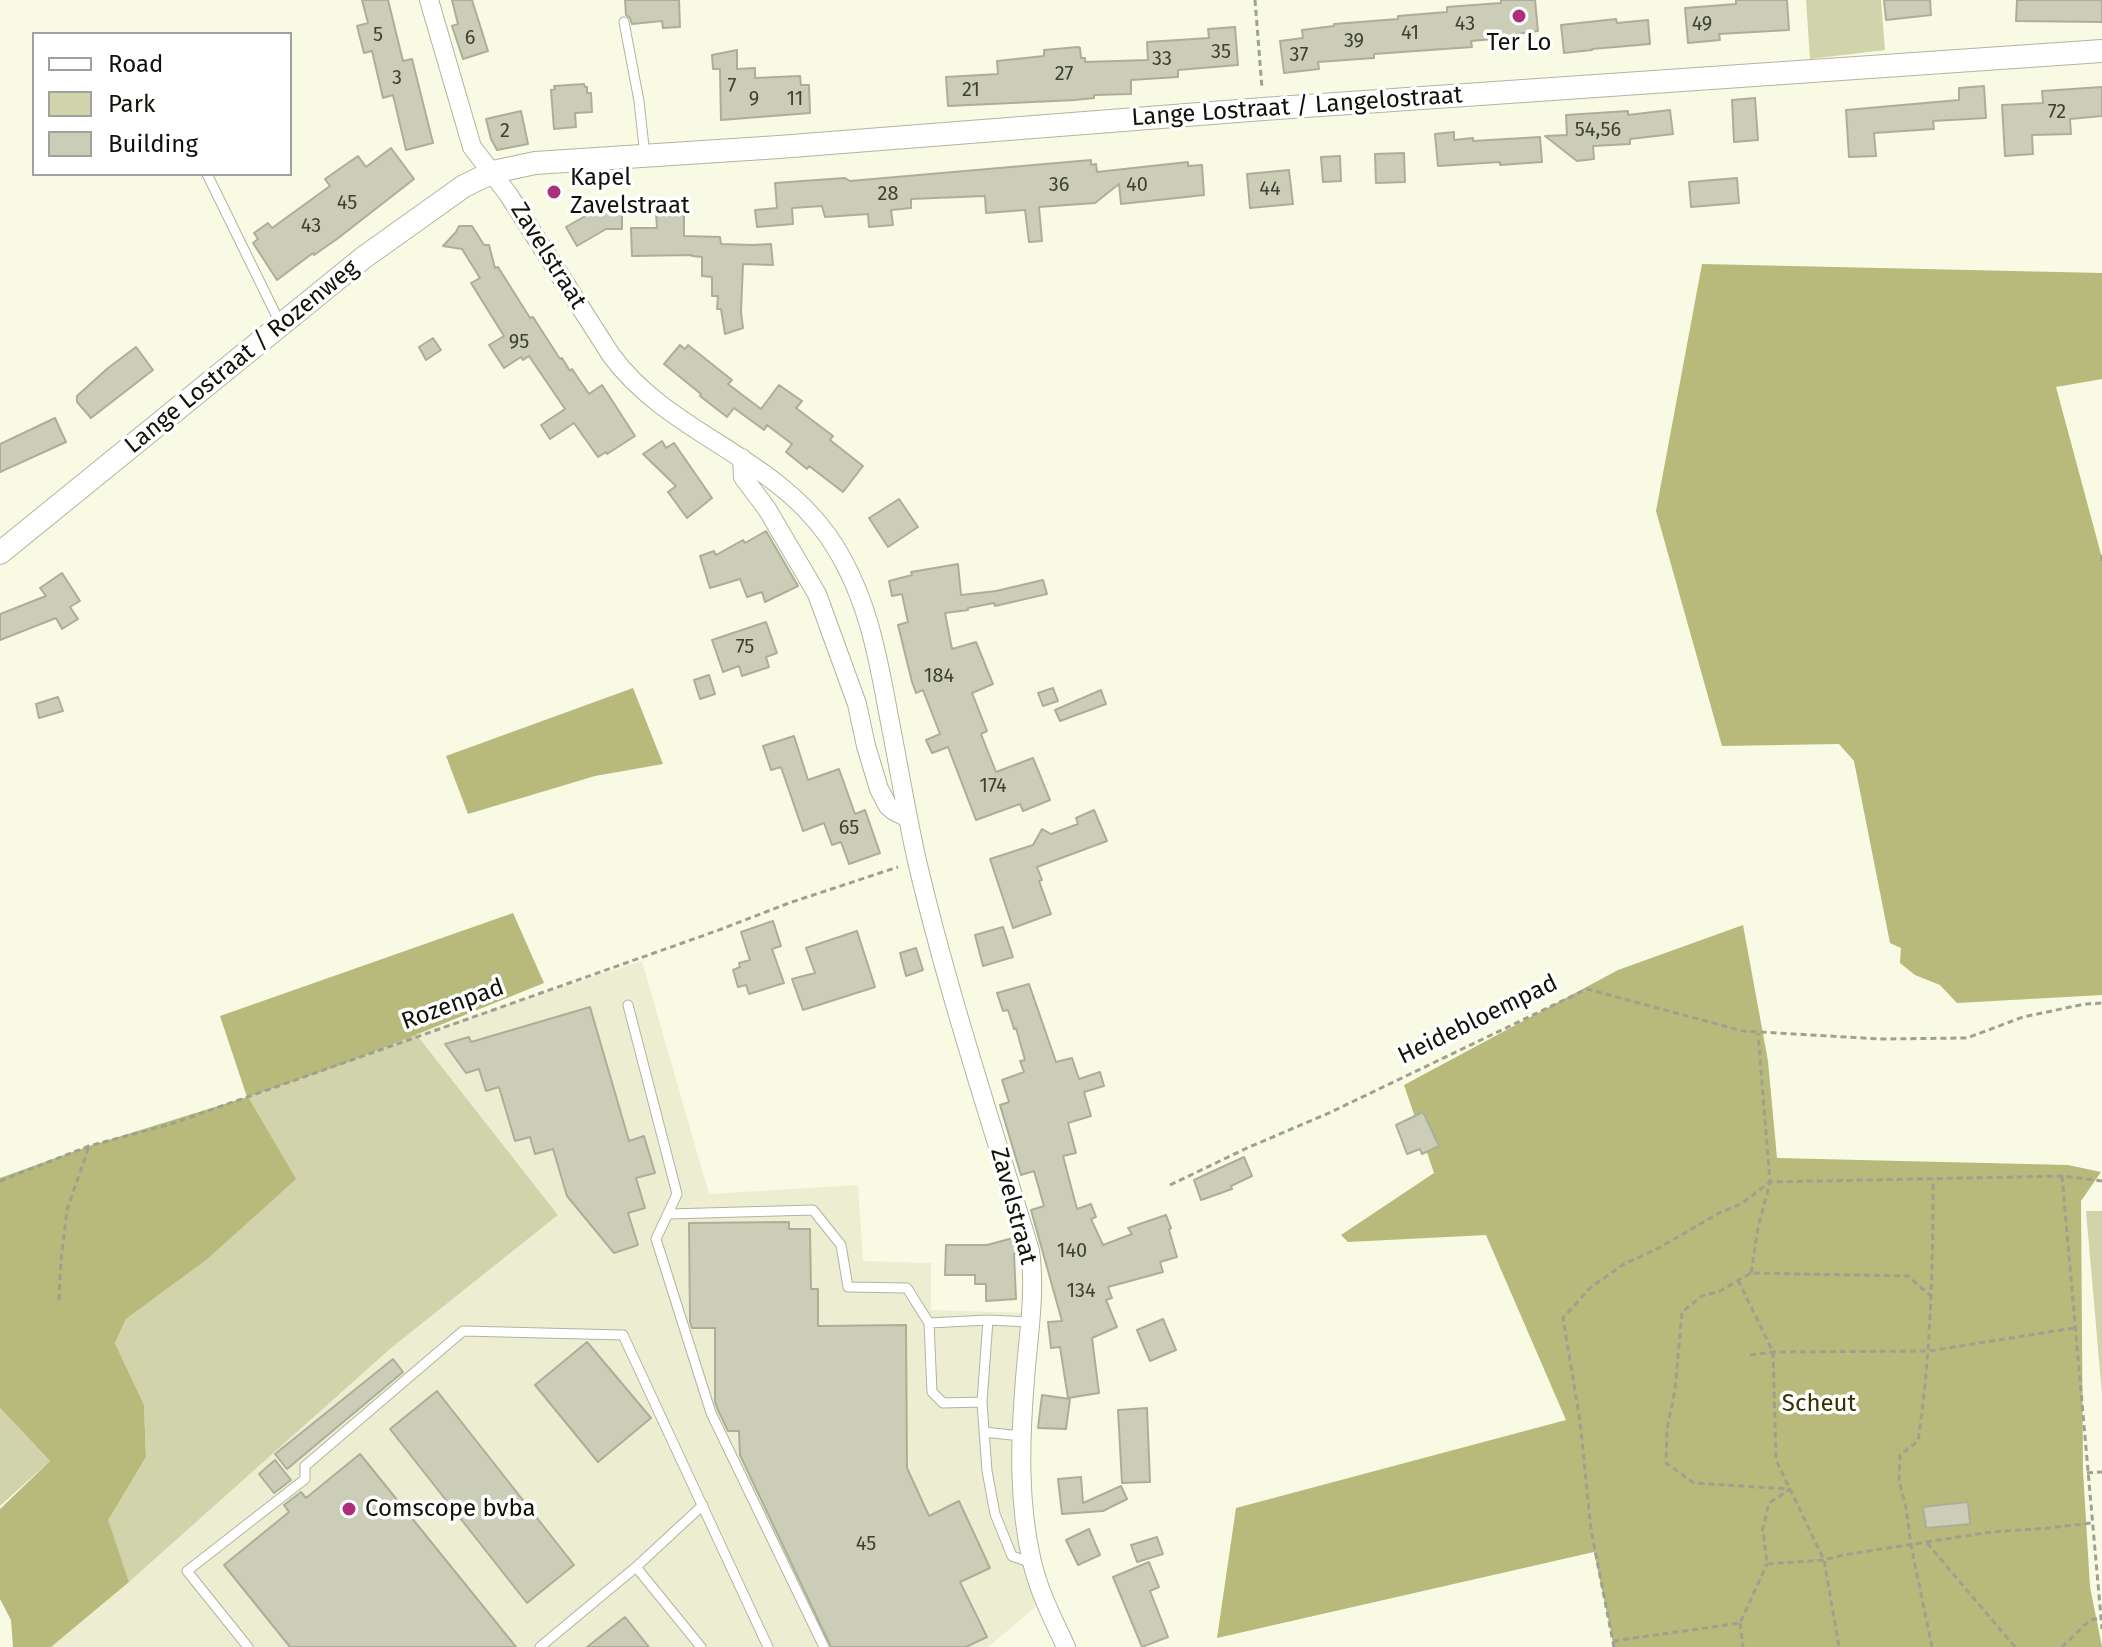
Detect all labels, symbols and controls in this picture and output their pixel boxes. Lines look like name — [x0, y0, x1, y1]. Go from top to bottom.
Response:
marker: Ter Lo — [1510, 7, 1528, 25]
house number: 43 — [1455, 12, 1475, 36]
house number: 49 — [1692, 12, 1712, 36]
house number: 41 — [1401, 21, 1419, 45]
house number: 5 — [373, 23, 383, 47]
house number: 6 — [465, 26, 475, 50]
house number: 39 — [1344, 29, 1364, 53]
place label: Ter Lo — [1486, 29, 1552, 57]
legend — [32, 32, 292, 176]
house number: 35 — [1211, 40, 1231, 64]
house number: 37 — [1290, 43, 1308, 67]
house number: 33 — [1152, 47, 1172, 71]
text: Road — [108, 50, 163, 78]
house number: 27 — [1055, 62, 1073, 86]
house number: 3 — [392, 66, 402, 90]
house number: 7 — [728, 74, 736, 98]
house number: 21 — [962, 78, 980, 102]
street label: Lange Lostraat / Langelostraat — [1131, 81, 1463, 133]
house number: 9 — [749, 87, 759, 111]
house number: 11 — [786, 87, 804, 111]
text: Park — [108, 90, 155, 118]
house number: 72 — [2048, 100, 2066, 124]
house number: 54,56 — [1575, 118, 1621, 142]
house number: 2 — [500, 119, 510, 143]
text: Building — [108, 130, 198, 158]
place label: Kapel Zavelstraat — [570, 164, 690, 220]
house number: 36 — [1049, 173, 1069, 197]
house number: 40 — [1126, 173, 1148, 197]
house number: 44 — [1259, 177, 1281, 201]
house number: 28 — [878, 182, 898, 206]
marker: Kapel Zavelstraat — [545, 183, 563, 201]
house number: 45 — [337, 191, 357, 215]
street label: Zavelstraat — [504, 198, 592, 314]
house number: 43 — [301, 214, 321, 238]
street label: Lange Lostraat / Rozenweg — [119, 254, 365, 460]
house number: 95 — [509, 330, 529, 354]
house number: 75 — [736, 635, 754, 659]
house number: 184 — [924, 664, 954, 688]
house number: 174 — [979, 774, 1007, 798]
house number: 65 — [839, 816, 859, 840]
street label: Heidebloempad — [1394, 969, 1562, 1071]
street label: Rozenpad — [398, 973, 508, 1037]
street label: Zavelstraat — [984, 1144, 1042, 1268]
house number: 140 — [1057, 1239, 1087, 1263]
house number: 134 — [1066, 1279, 1096, 1303]
park label: Scheut — [1782, 1390, 1856, 1418]
place label: Comscope bvba — [365, 1495, 535, 1523]
marker: Comscope bvba — [340, 1500, 358, 1518]
house number: 45 — [856, 1532, 876, 1556]

